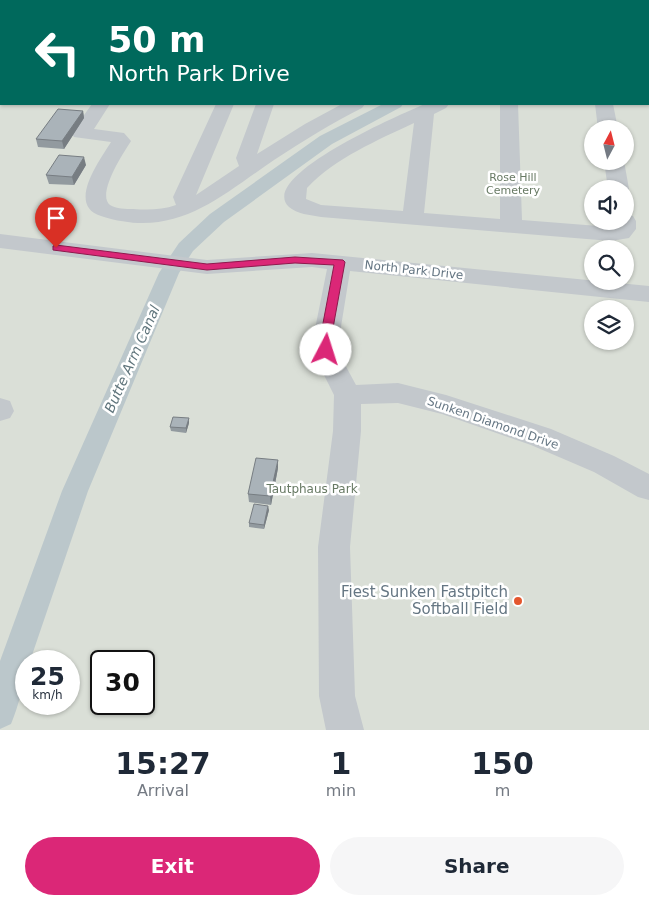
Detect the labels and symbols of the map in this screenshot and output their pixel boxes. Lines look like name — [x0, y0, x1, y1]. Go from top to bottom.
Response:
north arrow — [584, 120, 634, 170]
park label: Rose Hill Cemetery — [486, 171, 541, 197]
pin — [35, 197, 77, 248]
street label: North Park Drive — [364, 258, 464, 282]
water label: Butte Arm Canal — [101, 303, 163, 415]
position arrow — [299, 323, 351, 375]
street label: Sunken Diamond Drive — [425, 394, 561, 452]
park label: Tautphaus Park — [265, 482, 358, 496]
place label: Fiest Sunken Fastpitch Softball Field — [341, 583, 508, 618]
marker: Fiest Sunken Fastpitch Softball Field — [512, 595, 524, 607]
speed limit sign: 30 — [90, 650, 155, 715]

